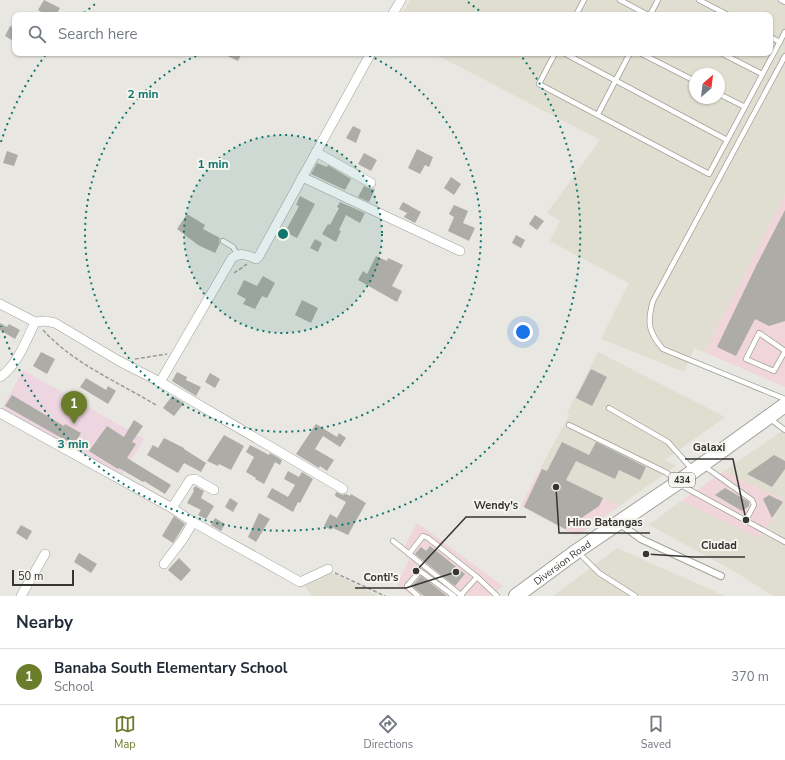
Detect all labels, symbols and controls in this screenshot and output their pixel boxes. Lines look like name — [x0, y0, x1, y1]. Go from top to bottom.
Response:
search box — [12, 12, 773, 56]
icon: search — [26, 23, 48, 45]
text: Search here — [58, 24, 138, 44]
north arrow — [689, 68, 725, 104]
text: 2 min — [127, 86, 159, 102]
text: 1 min — [197, 156, 229, 172]
centre of rings — [276, 227, 290, 241]
your location — [513, 322, 533, 342]
pin: 1 — [61, 391, 87, 424]
text: 3 min — [57, 436, 89, 452]
callout: Galaxi — [685, 436, 733, 459]
text: Galaxi — [693, 440, 725, 455]
road number: 434 — [669, 473, 695, 487]
callout: Wendy's — [466, 494, 526, 517]
text: Wendy's — [474, 498, 518, 513]
callout: Hino Batangas — [559, 510, 650, 533]
text: Hino Batangas — [567, 515, 643, 530]
callout: Ciudad — [693, 534, 745, 557]
street label: Diversion Road — [531, 537, 594, 589]
text: Ciudad — [701, 538, 737, 553]
callout: Conti's — [355, 565, 406, 588]
scale bar — [12, 568, 74, 587]
text: 50 m — [18, 569, 43, 584]
text: Conti's — [364, 570, 398, 585]
text: Nearby — [16, 611, 73, 634]
text: Banaba South Elementary School — [54, 658, 288, 678]
text: 1 — [25, 668, 33, 686]
text: 370 m — [731, 668, 769, 686]
text: School — [54, 678, 94, 696]
tab: Map — [114, 713, 136, 752]
tab: Directions — [364, 713, 413, 752]
tab: Saved — [641, 713, 671, 752]

